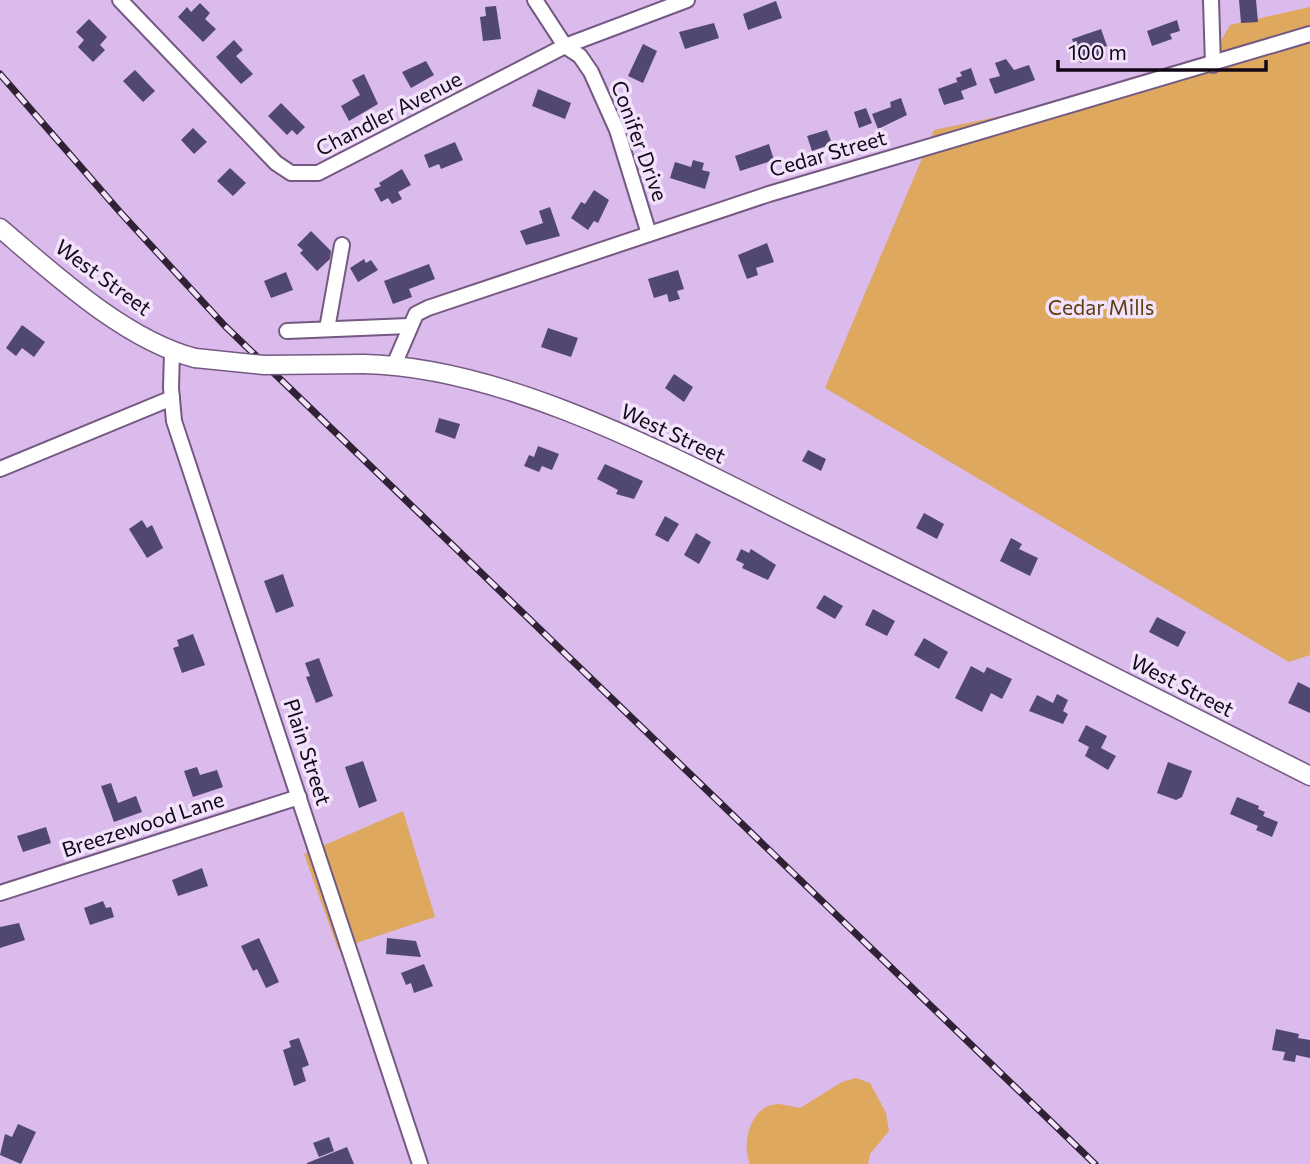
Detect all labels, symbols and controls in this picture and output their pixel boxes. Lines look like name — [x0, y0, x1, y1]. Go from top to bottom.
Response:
scale bar — [1058, 28, 1266, 72]
text: 100 m — [1068, 39, 1127, 64]
street label: Chandler Avenue — [311, 65, 465, 160]
street label: Conifer Drive — [607, 77, 674, 204]
street label: Cedar Street — [766, 124, 889, 181]
street label: West Street — [51, 234, 157, 320]
park label: Cedar Mills — [1048, 294, 1154, 319]
street label: West Street — [617, 398, 730, 468]
street label: West Street — [1127, 648, 1238, 721]
street label: Plain Street — [279, 695, 337, 808]
street label: Breezewood Lane — [58, 786, 227, 862]

